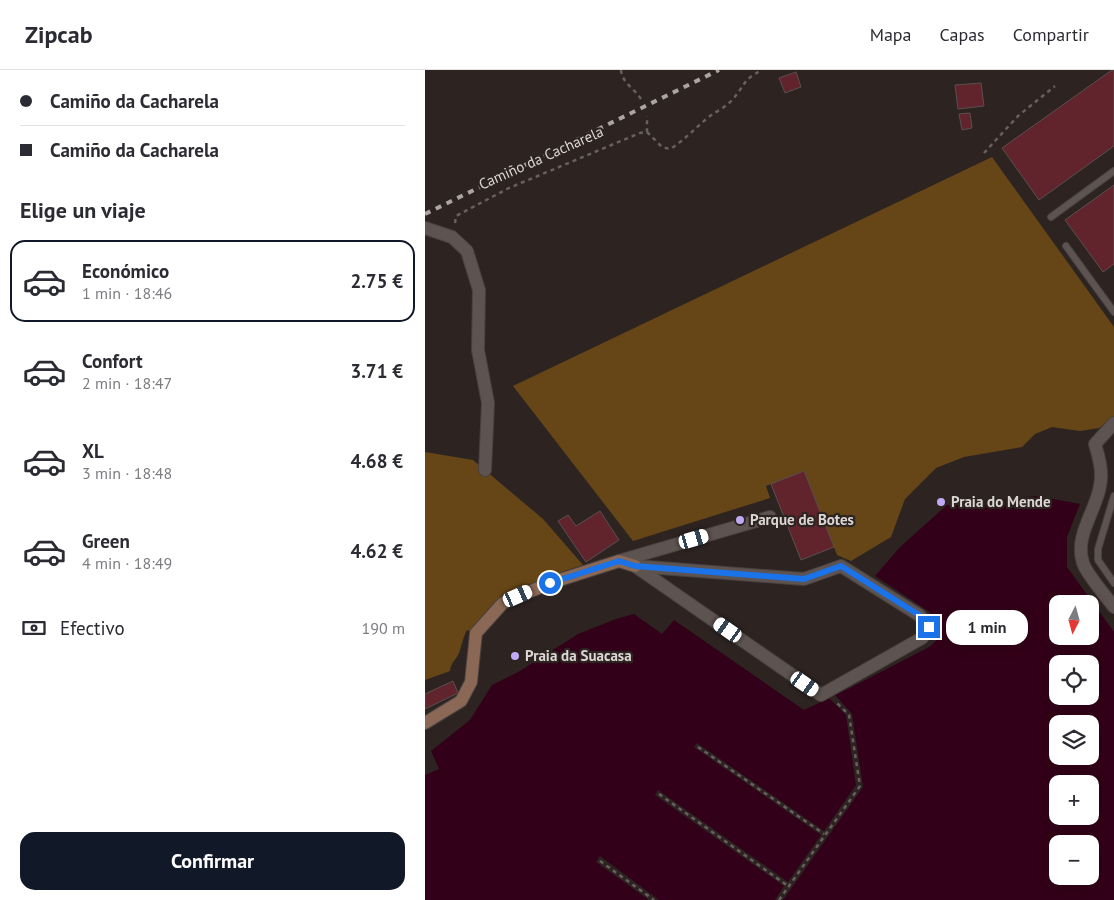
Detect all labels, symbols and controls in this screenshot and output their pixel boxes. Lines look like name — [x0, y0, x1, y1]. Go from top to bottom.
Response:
text: Zipcab — [25, 19, 93, 50]
text: Mapa — [870, 23, 912, 46]
text: Capas — [940, 23, 985, 46]
text: Compartir — [1013, 23, 1089, 46]
text: Camiño da Cacharela — [50, 89, 219, 113]
street label: Camiño da Cacharela — [476, 122, 606, 194]
text: Camiño da Cacharela — [50, 138, 219, 162]
text: Elige un viaje — [20, 196, 146, 224]
icon: car — [22, 259, 67, 304]
text: Económico — [82, 259, 169, 283]
text: 2.75 € — [350, 269, 403, 293]
text: 1 min · 18:46 — [82, 283, 172, 303]
icon: car — [22, 349, 67, 394]
text: Confort — [82, 349, 143, 373]
text: 3.71 € — [350, 359, 403, 383]
text: 2 min · 18:47 — [82, 373, 172, 393]
icon: car — [22, 439, 67, 484]
text: XL — [82, 439, 104, 463]
text: 4.68 € — [350, 449, 403, 473]
text: 3 min · 18:48 — [82, 463, 172, 483]
place label: Praia do Mende — [951, 492, 1051, 511]
marker: Praia do Mende — [935, 496, 947, 508]
place label: Parque de Botes — [750, 510, 854, 529]
marker: Parque de Botes — [734, 514, 746, 526]
car — [677, 528, 710, 550]
icon: car — [22, 529, 67, 574]
text: Green — [82, 529, 130, 553]
text: 4.62 € — [350, 539, 403, 563]
text: 4 min · 18:49 — [82, 553, 172, 573]
route start — [539, 572, 561, 594]
car — [501, 583, 534, 609]
north arrow — [1049, 595, 1099, 645]
map controls — [1049, 595, 1099, 885]
callout: 1 min — [947, 610, 1029, 644]
icon: cash — [20, 614, 48, 642]
car — [711, 615, 744, 645]
text: Efectivo — [60, 616, 125, 640]
route end — [918, 616, 940, 638]
text: 1 min — [967, 617, 1007, 637]
text: 190 m — [362, 618, 405, 638]
place label: Praia da Suacasa — [525, 646, 632, 665]
marker: Praia da Suacasa — [509, 650, 521, 662]
button: locate — [1049, 655, 1099, 705]
car — [788, 669, 821, 699]
button: layers — [1049, 715, 1099, 765]
button: + — [1049, 775, 1099, 825]
button: Confirmar — [20, 832, 405, 890]
button: − — [1049, 835, 1099, 885]

